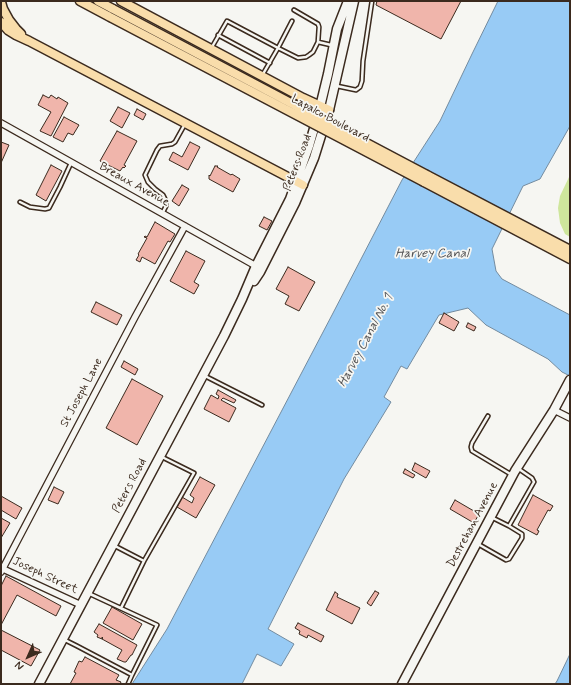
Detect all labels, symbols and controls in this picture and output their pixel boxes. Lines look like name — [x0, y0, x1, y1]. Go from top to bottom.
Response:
street label: Lapalco Boulevard — [288, 92, 372, 146]
street label: Peters Road — [281, 132, 315, 194]
street label: Breaux Avenue — [96, 160, 172, 210]
water label: Harvey Canal — [395, 246, 469, 262]
water label: Harvey Canal No. 1 — [335, 292, 397, 390]
street label: St Joseph Lane — [58, 356, 106, 430]
street label: Peters Road — [110, 456, 150, 516]
street label: Destrehan Avenue — [444, 480, 502, 570]
street label: Joseph Street — [10, 555, 80, 597]
north arrow — [8, 637, 48, 677]
text: N — [12, 658, 27, 673]

